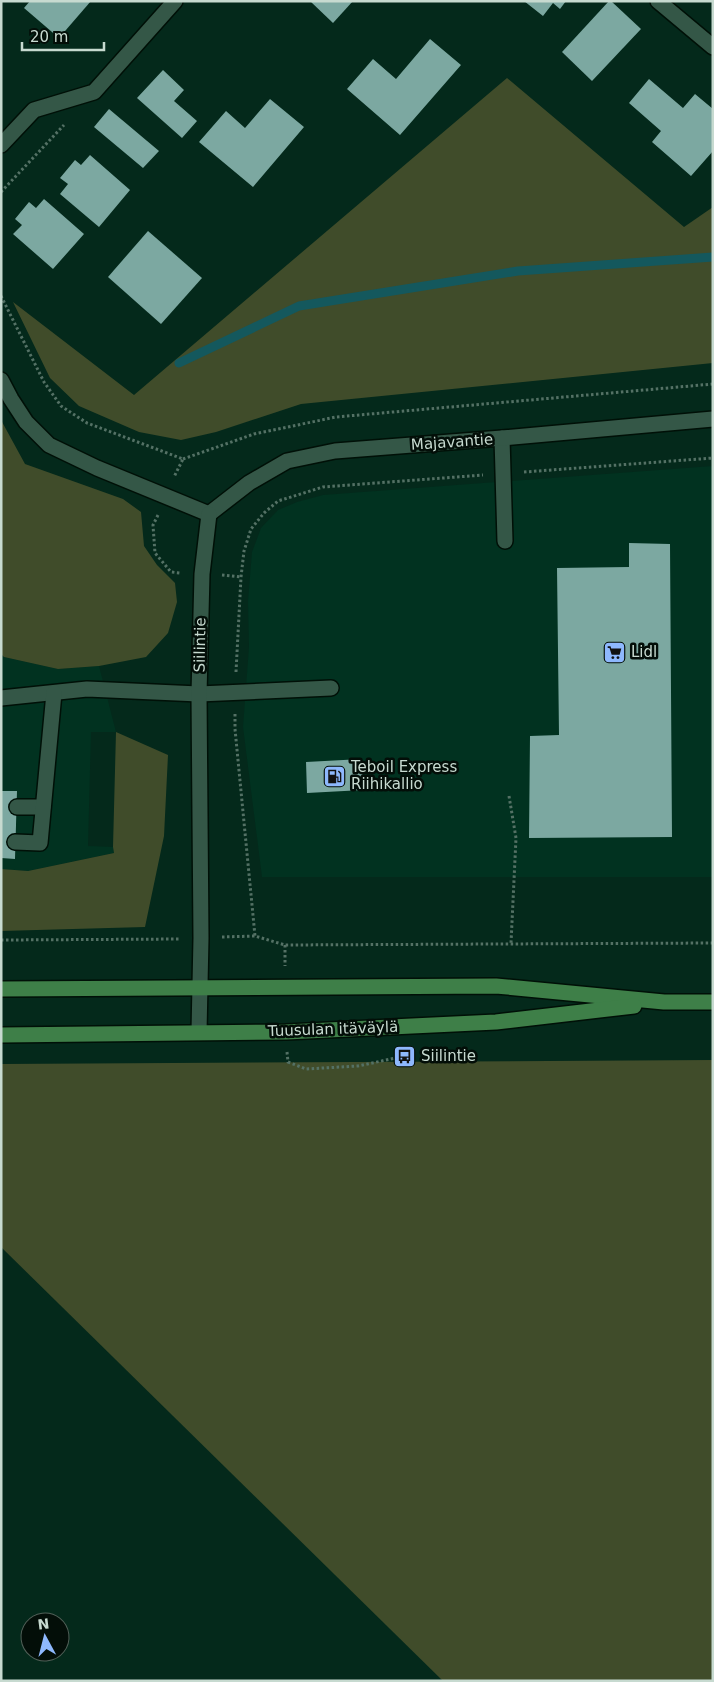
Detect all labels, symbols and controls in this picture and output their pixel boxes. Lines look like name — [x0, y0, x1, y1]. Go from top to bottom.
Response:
scale bar — [22, 20, 105, 52]
text: 20 m — [30, 28, 68, 46]
street label: Majavantie — [410, 430, 494, 454]
street label: Siilintie — [191, 617, 209, 673]
supermarket icon: Lidl — [603, 640, 627, 664]
place label: Lidl — [631, 643, 657, 661]
place label: Teboil Express Riihikallio — [350, 758, 457, 793]
fuel station icon: Teboil Express Riihikallio — [323, 764, 347, 788]
street label: Tuusulan itäväylä — [267, 1018, 398, 1040]
bus stop icon: Siilintie — [393, 1044, 417, 1068]
place label: Siilintie — [421, 1047, 476, 1065]
north arrow — [20, 1612, 70, 1662]
text: N — [37, 1615, 50, 1633]

